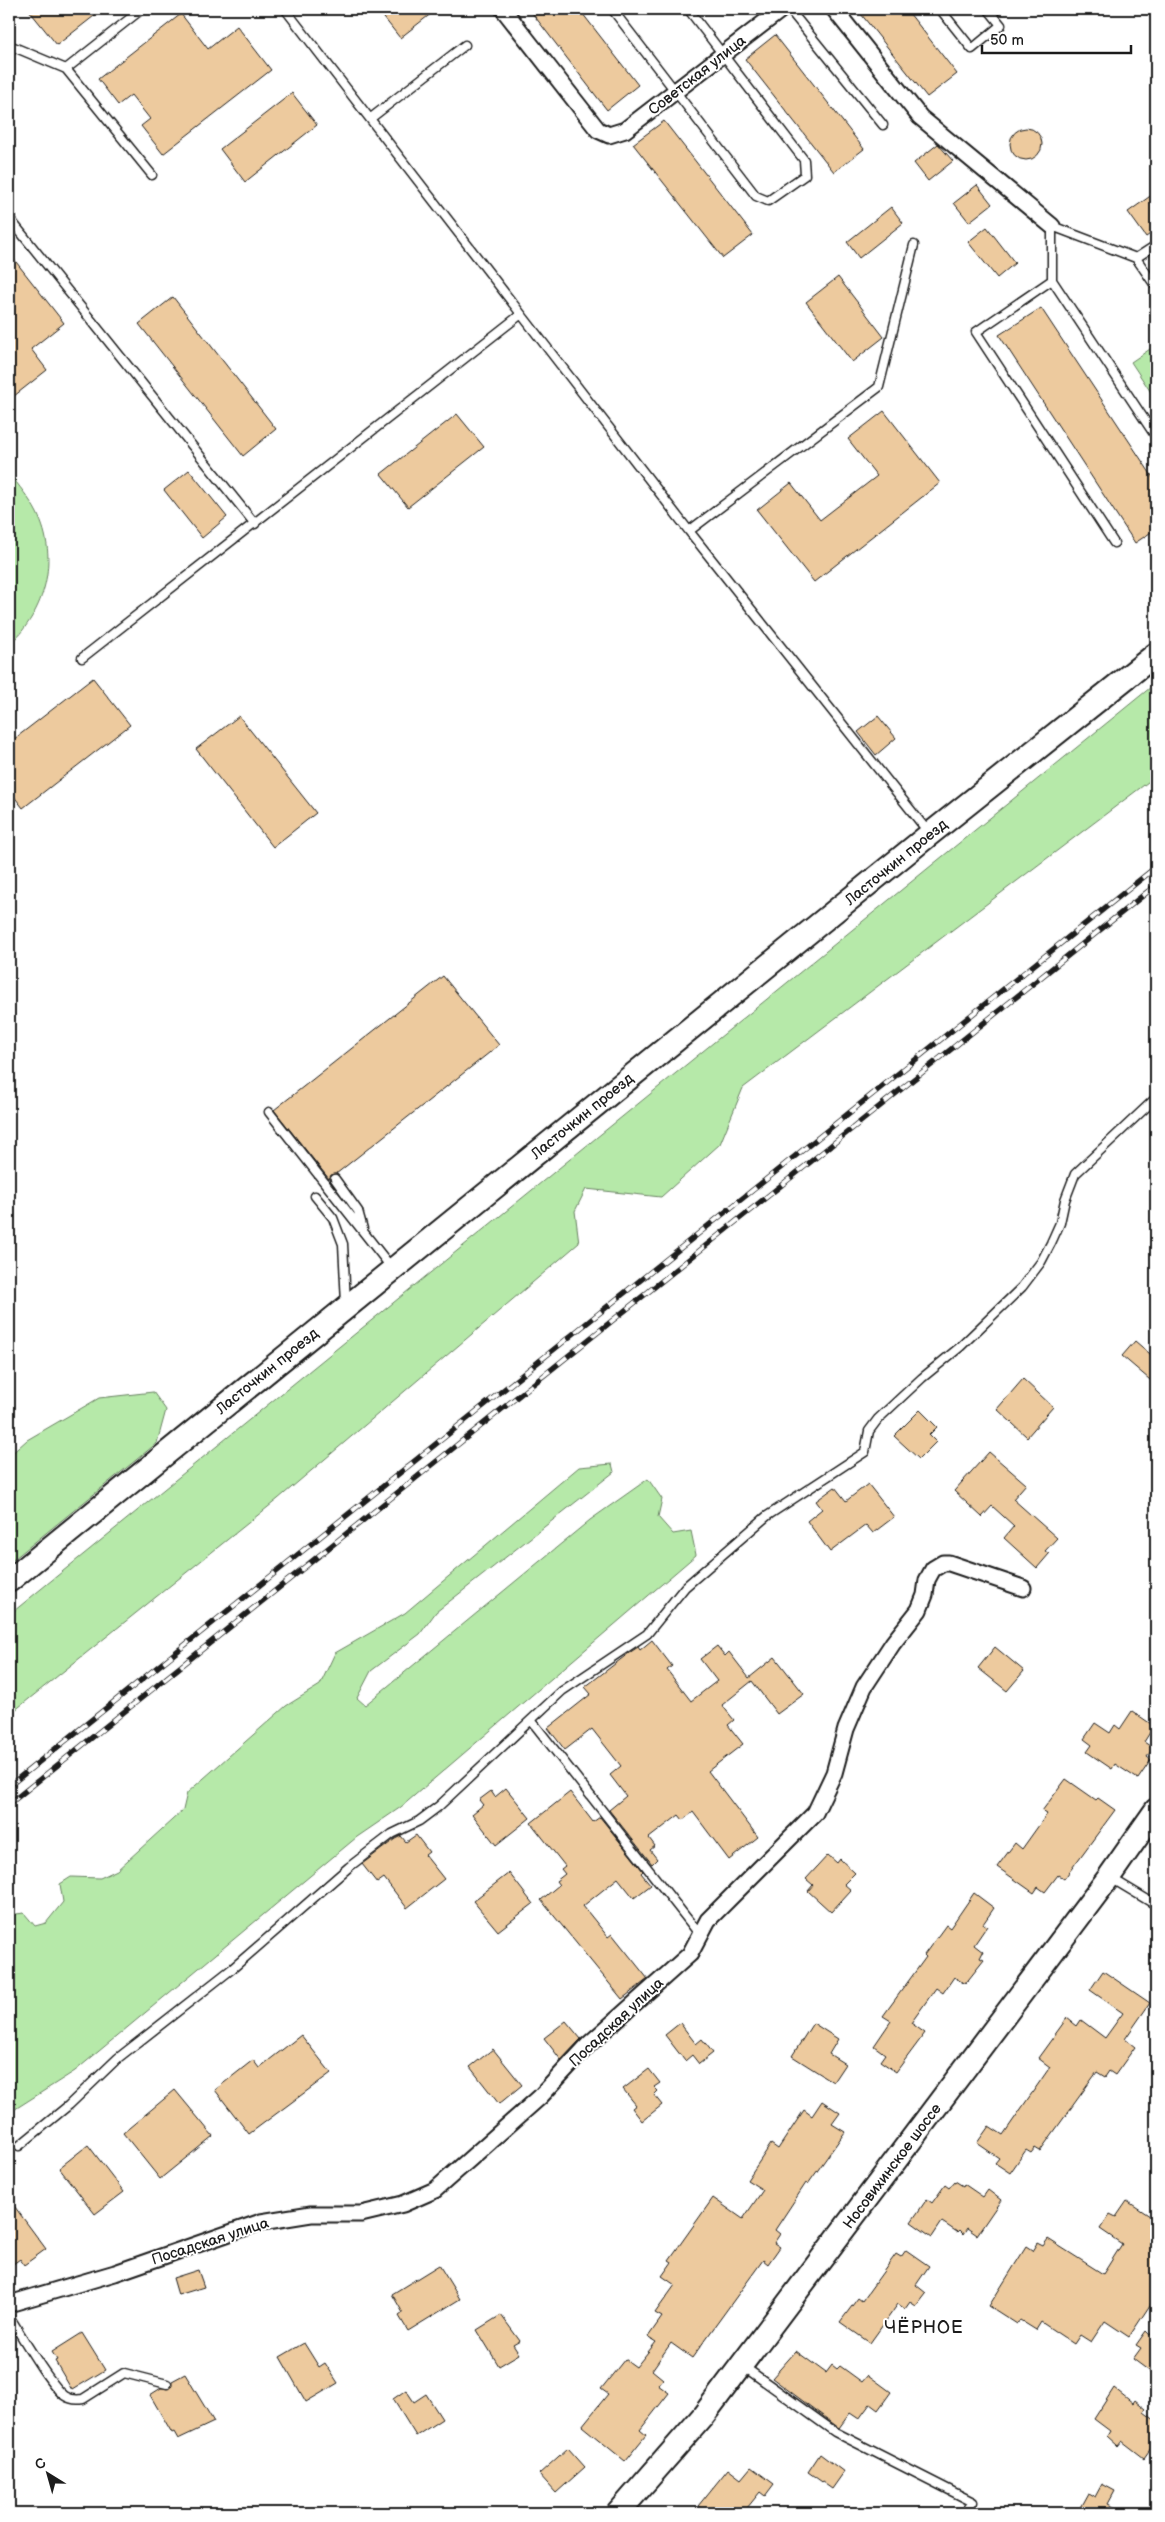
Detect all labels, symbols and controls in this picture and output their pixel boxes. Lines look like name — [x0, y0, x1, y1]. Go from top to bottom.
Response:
scale bar — [982, 22, 1131, 54]
street label: Советская улица — [645, 31, 750, 119]
text: 50 m — [990, 31, 1024, 50]
street label: Ласточкин проезд — [840, 815, 951, 910]
street label: Ласточкин проезд — [526, 1069, 637, 1164]
street label: Ласточкин проезд — [211, 1324, 322, 1419]
street label: Посадская улица — [565, 1974, 668, 2071]
street label: Носовихинское шоссе — [839, 2100, 946, 2233]
street label: Посадская улица — [149, 2214, 271, 2269]
district label: ЧЁРНОЕ — [884, 2316, 964, 2338]
north arrow — [22, 2450, 72, 2500]
text: С — [31, 2454, 50, 2474]

